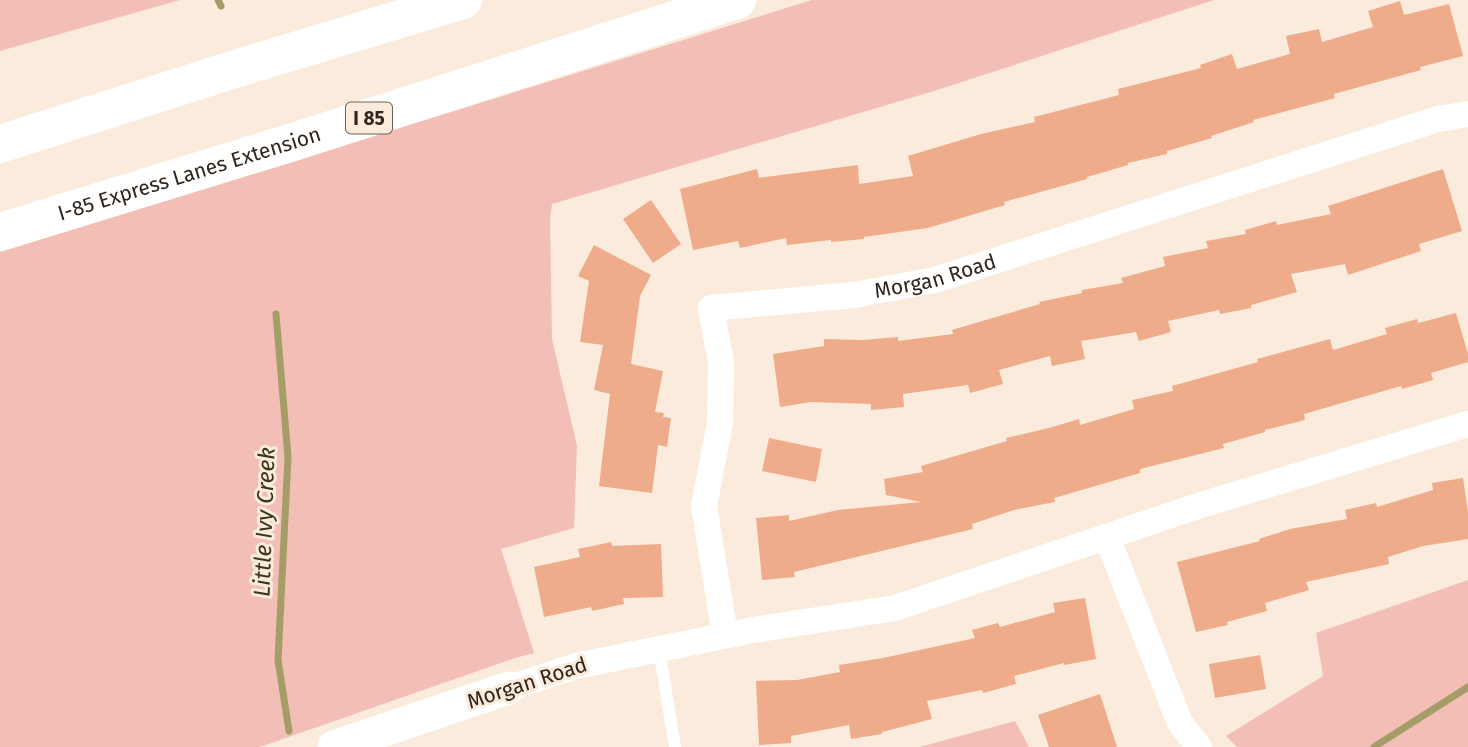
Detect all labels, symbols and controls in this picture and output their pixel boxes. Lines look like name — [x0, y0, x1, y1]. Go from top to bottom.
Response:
road number: I 85 — [346, 102, 392, 134]
street label: I-85 Express Lanes Extension — [55, 121, 324, 227]
street label: Morgan Road — [872, 248, 999, 304]
water label: Little Ivy Creek — [247, 447, 281, 597]
street label: Morgan Road — [464, 651, 590, 715]

